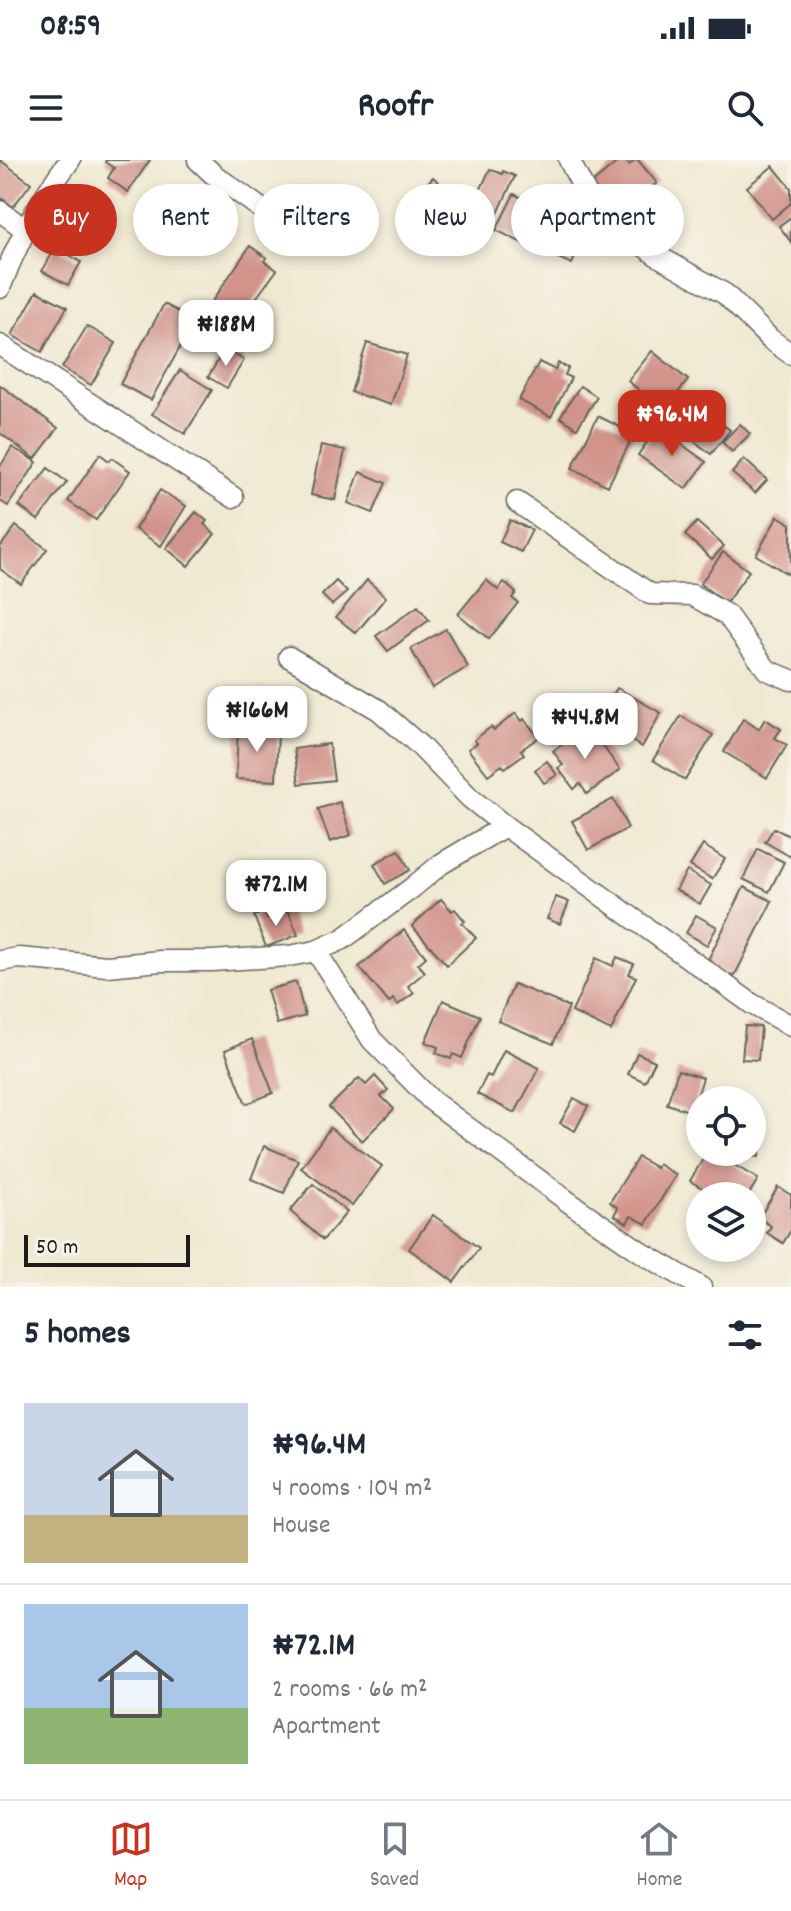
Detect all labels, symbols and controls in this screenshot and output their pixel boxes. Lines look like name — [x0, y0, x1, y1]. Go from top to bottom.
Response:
text: 08:59 — [40, 7, 101, 50]
text: Roofr — [358, 82, 433, 134]
icon: menu — [24, 86, 68, 130]
icon: search — [723, 86, 767, 130]
chip: Buy — [24, 184, 117, 256]
chip: Rent — [133, 184, 238, 256]
chip: Filters — [254, 184, 379, 256]
chip: New — [395, 184, 495, 256]
chip: Apartment — [511, 184, 684, 256]
pin: ₦188M — [170, 300, 282, 368]
text: ₦188M — [197, 307, 255, 344]
pin: ₦96.4M — [607, 390, 737, 458]
text: ₦96.4M — [636, 397, 708, 434]
pin: ₦166M — [201, 686, 313, 754]
text: ₦166M — [225, 693, 289, 730]
pin: ₦44.8M — [520, 693, 650, 761]
text: ₦44.8M — [551, 700, 619, 737]
pin: ₦72.1M — [211, 860, 341, 928]
text: ₦72.1M — [244, 867, 308, 904]
map controls — [686, 1086, 766, 1262]
button: locate — [686, 1086, 766, 1166]
button: layers — [686, 1182, 766, 1262]
scale bar — [24, 1231, 190, 1267]
text: 50 m — [36, 1233, 78, 1264]
text: 5 homes — [24, 1311, 131, 1360]
icon: filters — [723, 1313, 767, 1357]
text: ₦96.4M — [272, 1422, 366, 1471]
icon: home — [88, 1435, 184, 1531]
text: 4 rooms · 104 m² — [272, 1471, 432, 1508]
text: House — [272, 1508, 330, 1545]
text: ₦72.1M — [272, 1623, 355, 1672]
icon: home — [88, 1636, 184, 1732]
text: 2 rooms · 66 m² — [272, 1672, 428, 1709]
text: Apartment — [272, 1709, 381, 1746]
tab: Map — [109, 1817, 153, 1896]
tab: Saved — [370, 1817, 419, 1896]
tab: Home — [636, 1817, 682, 1896]

